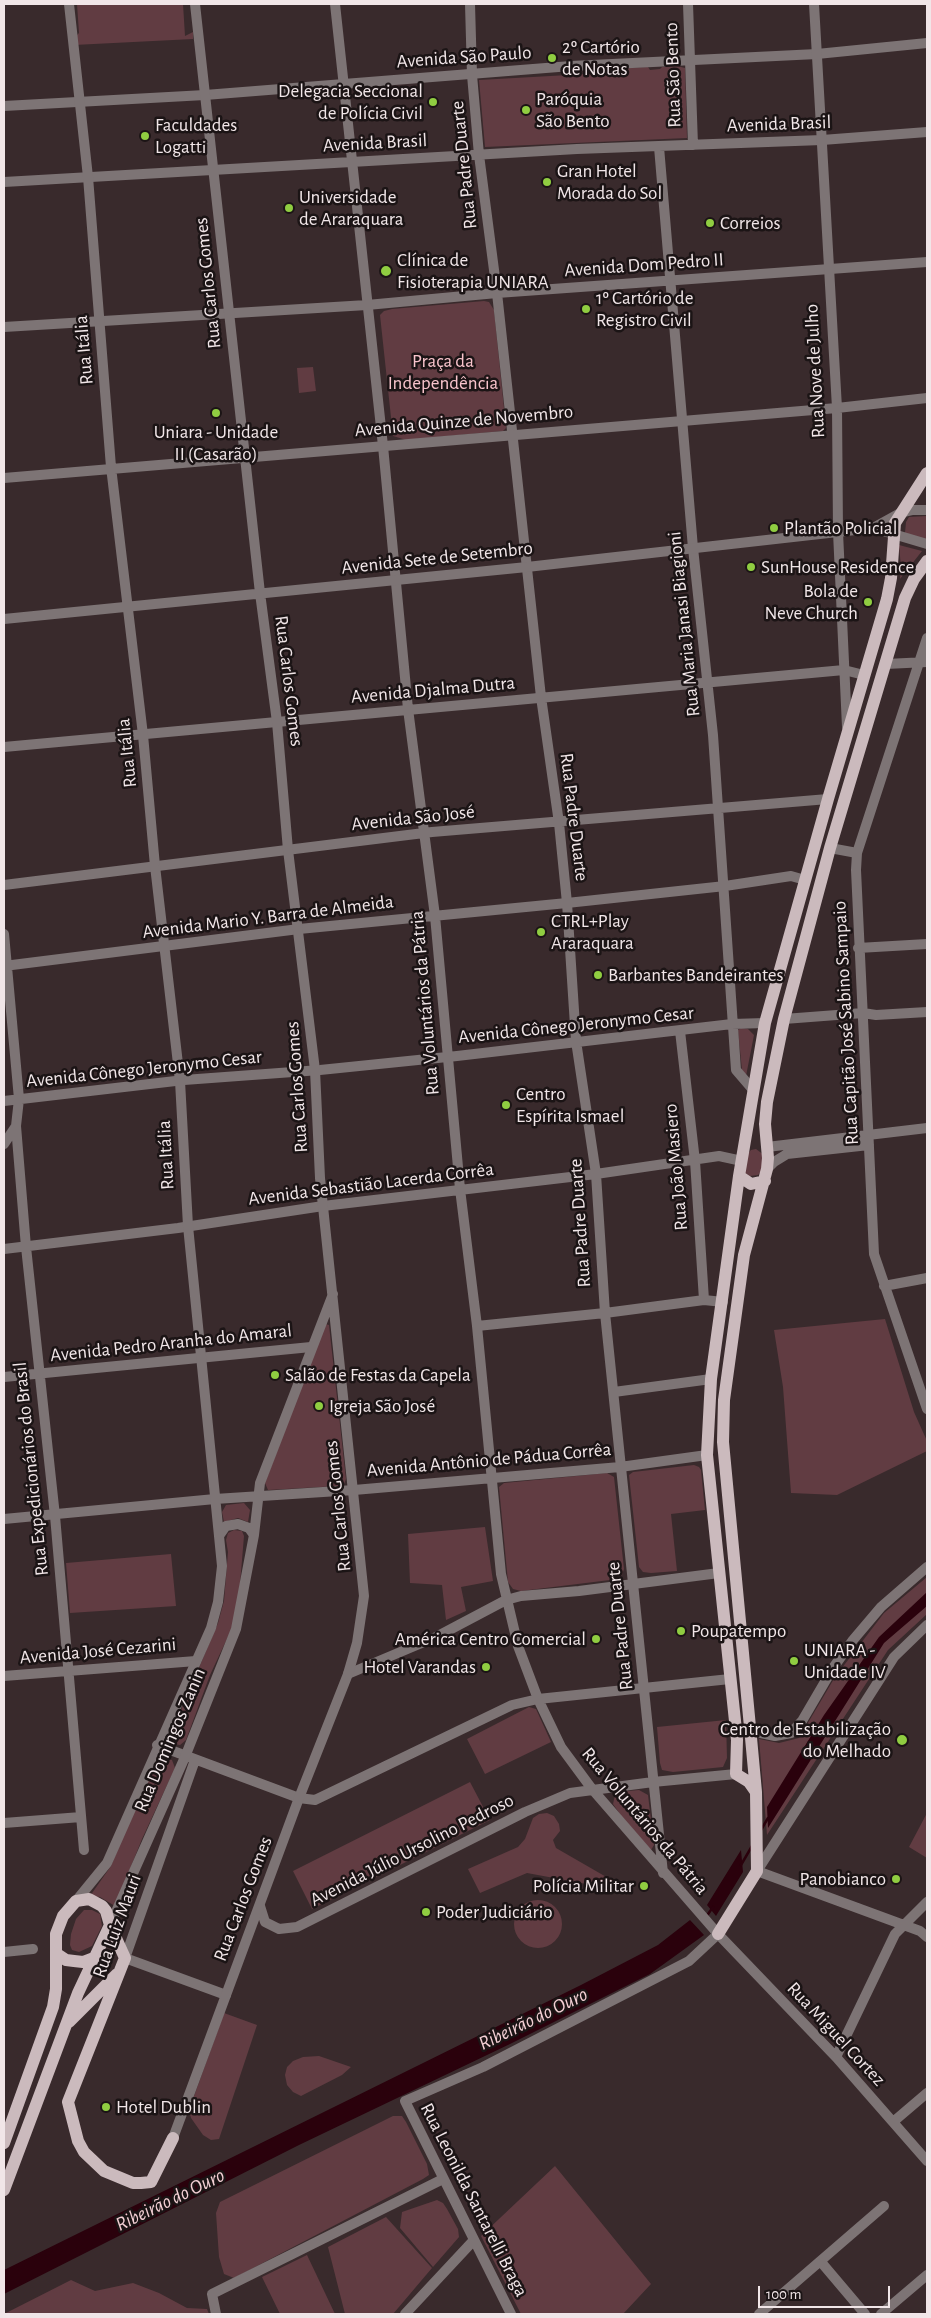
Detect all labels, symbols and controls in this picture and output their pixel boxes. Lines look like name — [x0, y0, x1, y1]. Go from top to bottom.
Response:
street label: Rua São Bento — [660, 22, 686, 128]
place label: 2º Cartório de Notas — [562, 36, 640, 80]
street label: Avenida São Paulo — [396, 41, 532, 73]
marker: 2º Cartório de Notas — [546, 52, 558, 64]
place label: Delegacia Seccional de Polícia Civil — [278, 80, 423, 124]
place label: Paróquia São Bento — [536, 88, 610, 132]
marker: Delegacia Seccional de Polícia Civil — [427, 96, 439, 108]
street label: Rua Padre Duarte — [446, 100, 482, 230]
marker: Paróquia São Bento — [520, 104, 532, 116]
street label: Avenida Brasil — [726, 111, 832, 137]
place label: Faculdades Logatti — [155, 114, 237, 158]
street label: Avenida Brasil — [322, 129, 428, 157]
marker: Faculdades Logatti — [139, 130, 151, 142]
place label: Gran Hotel Morada do Sol — [557, 160, 662, 204]
marker: Gran Hotel Morada do Sol — [541, 176, 553, 188]
place label: Universidade de Araraquara — [299, 186, 403, 230]
marker: Universidade de Araraquara — [283, 202, 295, 214]
place label: Correios — [720, 212, 781, 234]
street label: Rua Carlos Gomes — [190, 216, 226, 350]
marker: Correios — [704, 217, 716, 229]
street label: Avenida Dom Pedro II — [564, 248, 724, 282]
place label: Clínica de Fisioterapia UNIARA — [397, 249, 549, 293]
marker: Clínica de Fisioterapia UNIARA — [379, 264, 393, 278]
place label: 1º Cartório de Registro Civil — [596, 287, 693, 331]
marker: 1º Cartório de Registro Civil — [580, 303, 592, 315]
street label: Rua Nove de Julho — [800, 303, 830, 439]
street label: Rua Itália — [70, 314, 98, 386]
park label: Praça da Independência — [388, 350, 498, 394]
street label: Avenida Quinze de Novembro — [354, 400, 574, 442]
marker: Uniara - Unidade II (Casarão) — [210, 407, 222, 419]
place label: Uniara - Unidade II (Casarão) — [154, 421, 278, 465]
place label: Plantão Policial — [784, 517, 897, 539]
marker: Plantão Policial — [768, 522, 780, 534]
street label: Rua Maria Janasi Biagioni — [663, 530, 705, 718]
street label: Avenida Sete de Setembro — [340, 537, 534, 579]
place label: SunHouse Residence — [761, 556, 914, 578]
marker: SunHouse Residence — [745, 561, 757, 573]
place label: Bola de Neve Church — [764, 580, 858, 624]
marker: Bola de Neve Church — [862, 596, 874, 608]
street label: Rua Carlos Gomes — [270, 614, 308, 748]
street label: Avenida Djalma Dutra — [350, 671, 516, 709]
street label: Rua Itália — [112, 717, 142, 789]
street label: Rua Padre Duarte — [555, 752, 593, 882]
street label: Avenida São José — [350, 800, 476, 836]
street label: Avenida Mario Y. Barra de Almeida — [141, 890, 395, 944]
street label: Rua Capitão José Sabino Sampaio — [828, 900, 864, 1146]
street label: Rua Voluntários da Pátria — [406, 910, 444, 1096]
place label: CTRL+Play Araraquara — [551, 910, 634, 954]
marker: CTRL+Play Araraquara — [535, 926, 547, 938]
place label: Barbantes Bandeirantes — [608, 964, 784, 986]
marker: Barbantes Bandeirantes — [592, 969, 604, 981]
street label: Avenida Cônego Jeronymo Cesar — [457, 1001, 695, 1049]
street label: Rua Carlos Gomes — [281, 1021, 313, 1153]
street label: Avenida Cônego Jeronymo Cesar — [25, 1045, 263, 1093]
place label: Centro Espírita Ismael — [516, 1083, 624, 1127]
marker: Centro Espírita Ismael — [500, 1099, 512, 1111]
street label: Rua João Masiero — [659, 1103, 693, 1231]
street label: Rua Itália — [153, 1120, 179, 1190]
street label: Avenida Sebastião Lacerda Corrêa — [247, 1158, 495, 1210]
street label: Rua Padre Duarte — [564, 1158, 596, 1288]
street label: Avenida Pedro Aranha do Amaral — [49, 1319, 293, 1367]
street label: Rua Expedicionários do Brasil — [8, 1361, 54, 1577]
place label: Salão de Festas da Capela — [285, 1364, 471, 1386]
marker: Salão de Festas da Capela — [269, 1369, 281, 1381]
place label: Igreja São José — [329, 1395, 435, 1417]
marker: Igreja São José — [313, 1400, 325, 1412]
street label: Avenida Antônio de Pádua Corrêa — [366, 1438, 612, 1482]
street label: Rua Carlos Gomes — [320, 1439, 356, 1573]
street label: Rua Padre Duarte — [602, 1561, 638, 1691]
place label: Poupatempo — [691, 1620, 786, 1642]
marker: Poupatempo — [675, 1625, 687, 1637]
place label: América Centro Comercial — [395, 1628, 586, 1650]
street label: Avenida José Cezarini — [19, 1633, 177, 1669]
marker: América Centro Comercial — [590, 1633, 602, 1645]
place label: UNIARA - Unidade IV — [804, 1639, 886, 1683]
marker: UNIARA - Unidade IV — [788, 1655, 800, 1667]
place label: Hotel Varandas — [363, 1656, 476, 1678]
marker: Hotel Varandas — [480, 1661, 492, 1673]
street label: Rua Domingos Zanin — [129, 1665, 211, 1815]
place label: Centro de Estabilização do Melhado — [720, 1718, 891, 1762]
marker: Centro de Estabilização do Melhado — [895, 1733, 909, 1747]
street label: Rua Voluntários da Pátria — [577, 1743, 713, 1899]
street label: Avenida Júlio Ursolino Pedroso — [306, 1789, 518, 1911]
street label: Rua Carlos Gomes — [209, 1833, 277, 1965]
place label: Panobianco — [799, 1868, 886, 1890]
street label: Rua Luiz Mauri — [88, 1871, 146, 1981]
marker: Panobianco — [890, 1873, 902, 1885]
place label: Polícia Militar — [533, 1875, 634, 1897]
marker: Polícia Militar — [638, 1880, 650, 1892]
place label: Poder Judiciário — [436, 1901, 553, 1923]
marker: Poder Judiciário — [420, 1906, 432, 1918]
street label: Rua Miguel Cortez — [782, 1977, 890, 2091]
water label: Ribeirão do Ouro — [475, 1982, 591, 2056]
place label: Hotel Dublin — [116, 2096, 211, 2118]
street label: Rua Leonilda Santarelli Braga — [415, 2099, 533, 2301]
marker: Hotel Dublin — [100, 2101, 112, 2113]
water label: Ribeirão do Ouro — [112, 2163, 228, 2237]
scale bar — [761, 2276, 894, 2308]
text: 100 m — [766, 2287, 801, 2302]

